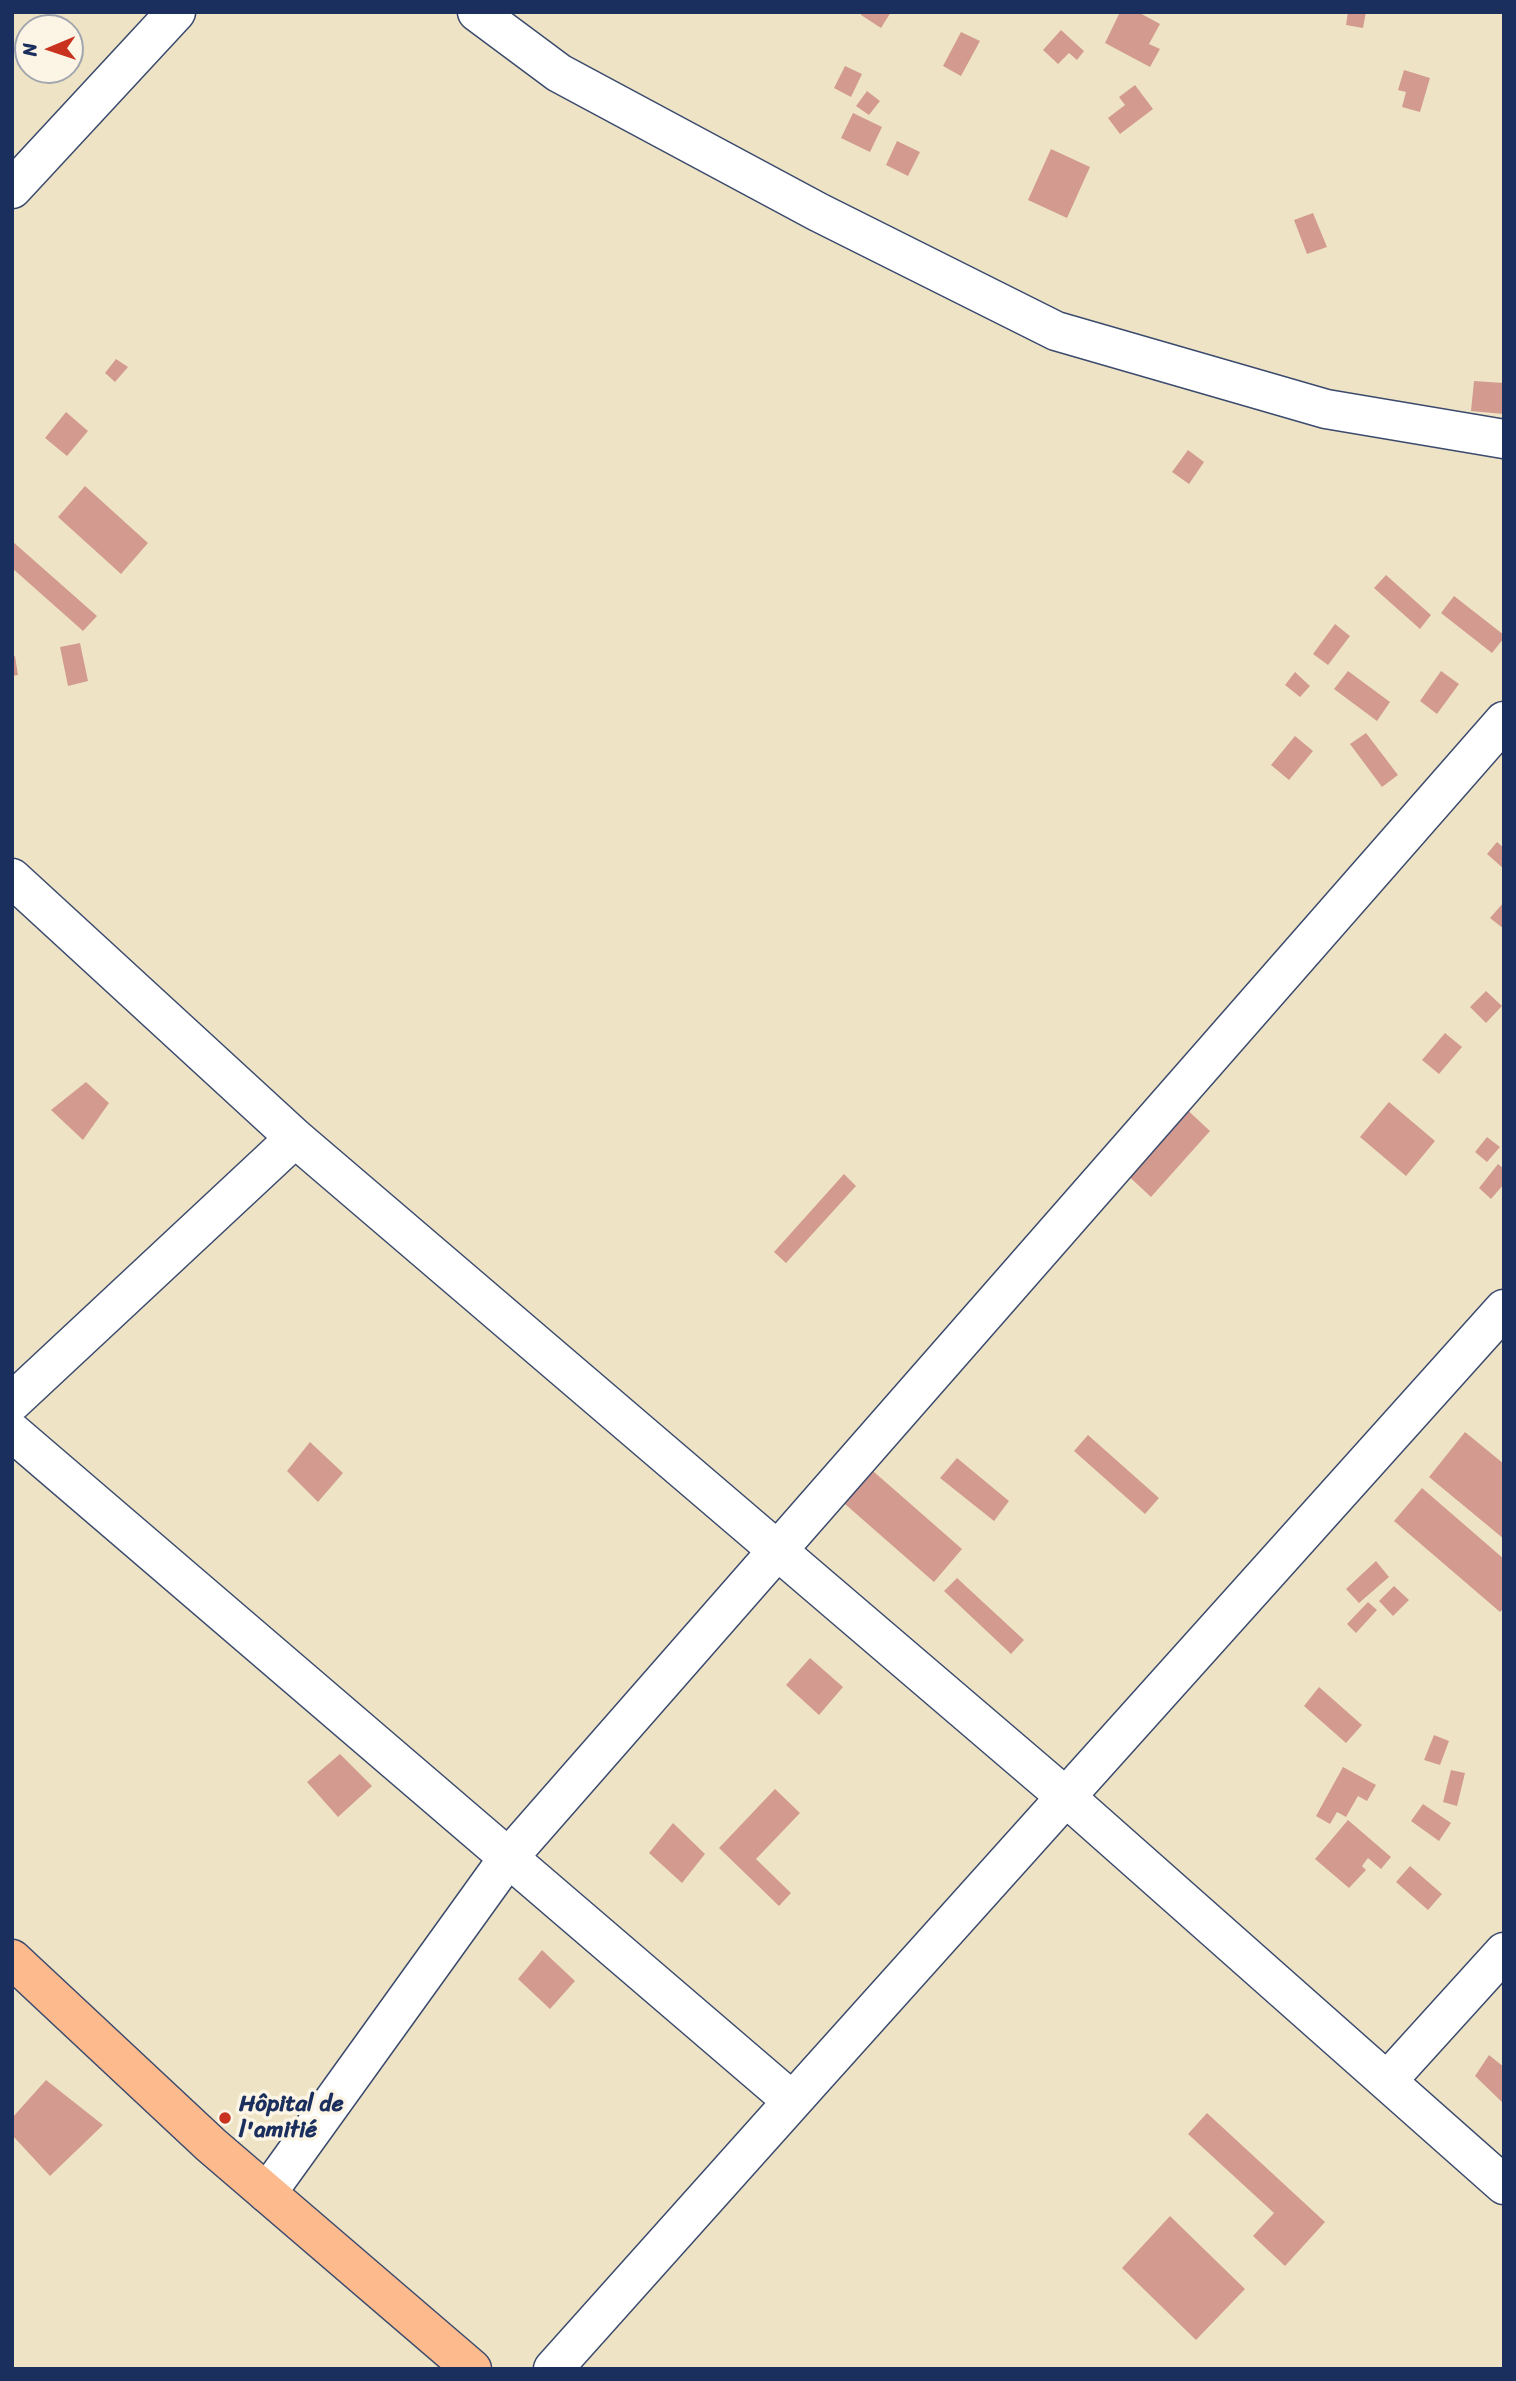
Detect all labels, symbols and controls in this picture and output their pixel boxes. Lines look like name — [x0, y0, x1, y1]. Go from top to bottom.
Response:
north arrow — [14, 14, 84, 84]
text: N — [13, 43, 46, 57]
place label: Hôpital de l'amitié — [239, 2091, 344, 2145]
marker: Hôpital de l'amitié — [217, 2110, 233, 2126]

